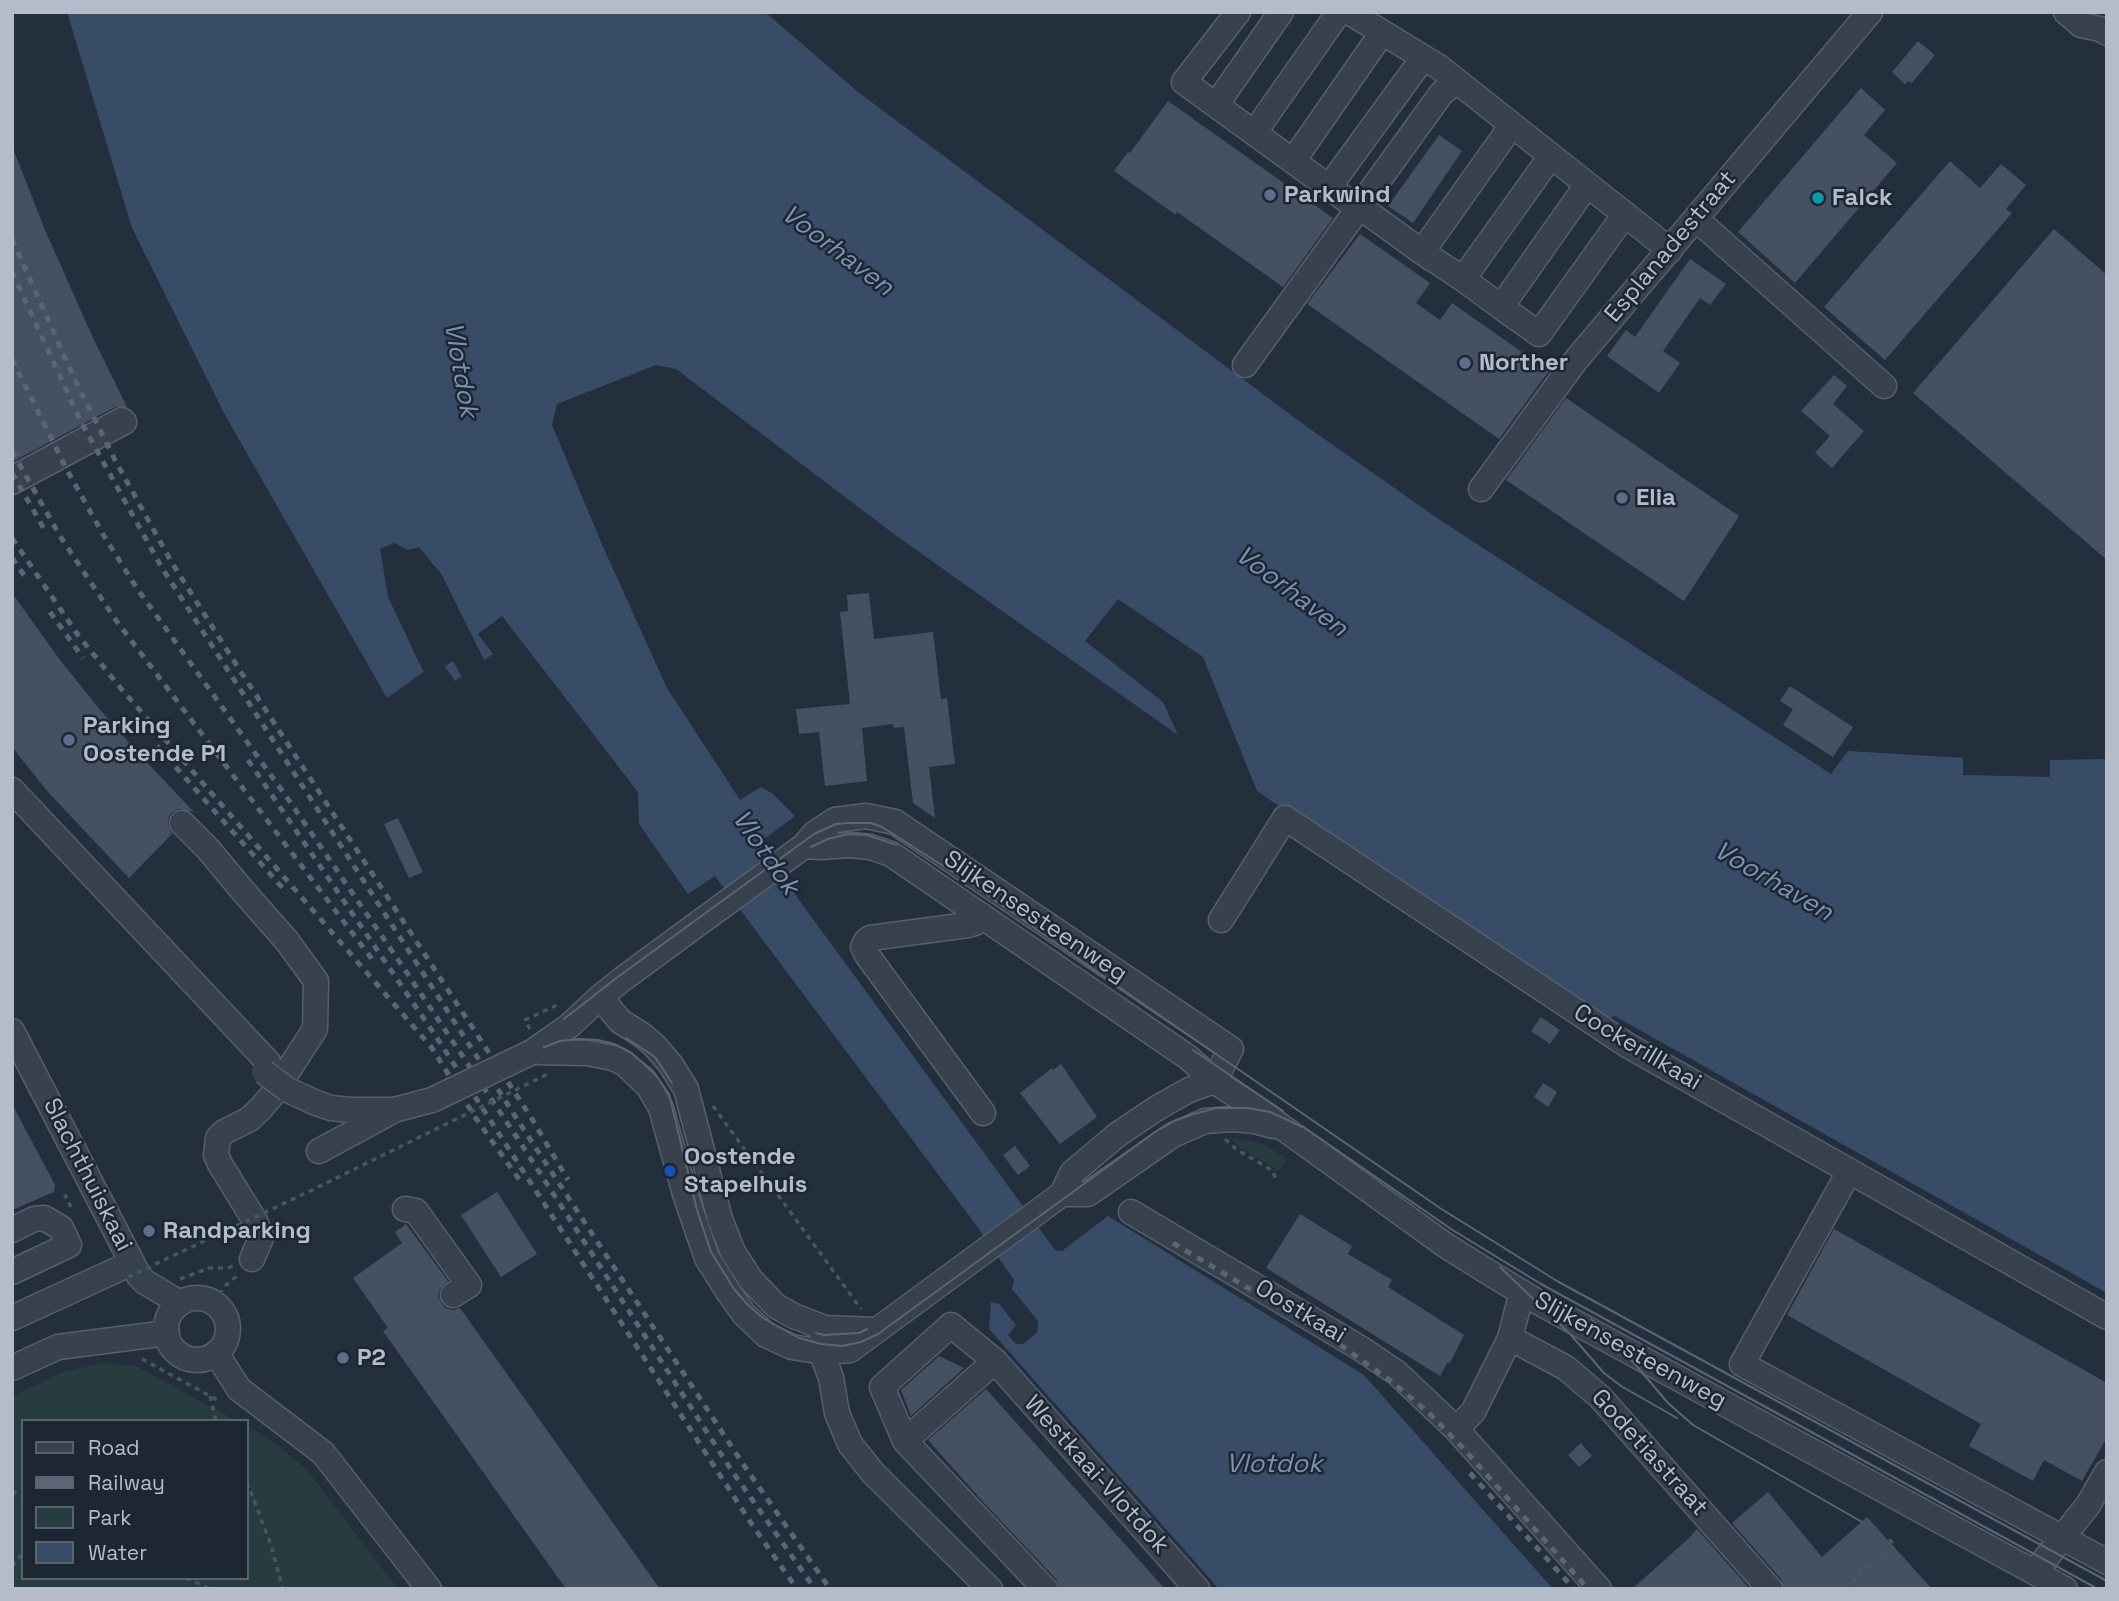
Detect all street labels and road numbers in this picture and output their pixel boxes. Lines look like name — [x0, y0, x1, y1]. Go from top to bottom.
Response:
street label: Esplanadestraat — [1599, 165, 1743, 329]
street label: Slijkensesteenweg — [938, 845, 1132, 989]
street label: Cockerillkaai — [1568, 999, 1706, 1097]
street label: Slachthuiskaai — [36, 1094, 138, 1256]
street label: Oostkaai — [1250, 1274, 1350, 1350]
street label: Slijkensesteenweg — [1529, 1286, 1731, 1416]
street label: Godetiastraat — [1585, 1384, 1713, 1522]
street label: Westkaai-Vlotdok — [1017, 1390, 1175, 1560]

